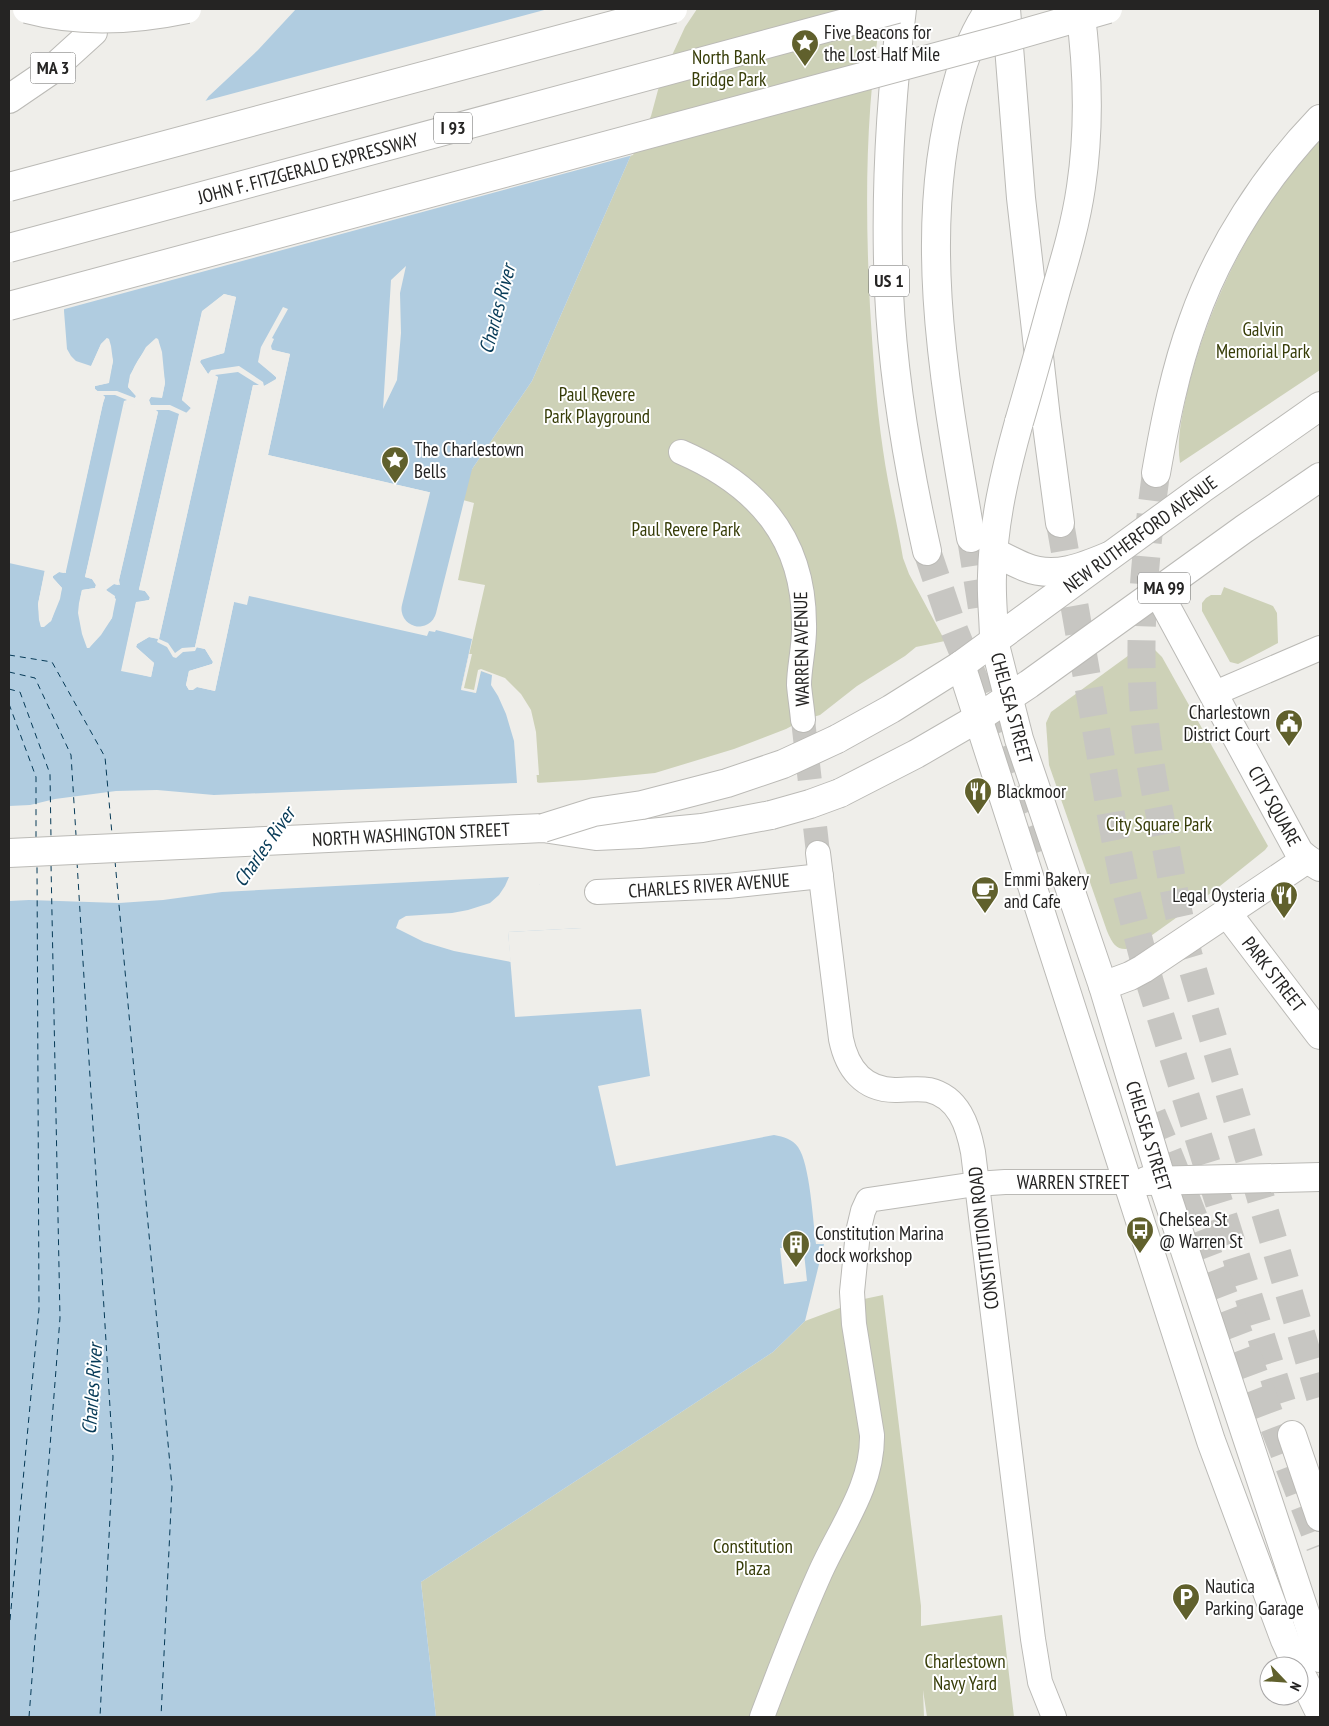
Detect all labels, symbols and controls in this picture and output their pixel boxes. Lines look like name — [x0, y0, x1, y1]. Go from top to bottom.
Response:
place label: Five Beacons for the Lost Half Mile — [824, 20, 940, 66]
place icon: Five Beacons for the Lost Half Mile — [790, 28, 820, 67]
park label: North Bank Bridge Park — [692, 45, 767, 91]
road number: MA 3 — [30, 52, 76, 84]
road number: I 93 — [434, 112, 472, 144]
street label: JOHN F. FITZGERALD EXPRESSWAY — [194, 127, 421, 209]
water label: Charles River — [473, 259, 522, 356]
road number: US 1 — [869, 266, 909, 296]
park label: Galvin Memorial Park — [1216, 317, 1311, 363]
park label: Paul Revere Park Playground — [544, 382, 650, 428]
place label: The Charlestown Bells — [414, 437, 524, 483]
place icon: The Charlestown Bells — [380, 445, 410, 484]
street label: NEW RUTHERFORD AVENUE — [1058, 470, 1222, 598]
park label: Paul Revere Park — [632, 517, 741, 541]
road number: MA 99 — [1138, 572, 1190, 604]
street label: WARREN AVENUE — [788, 591, 814, 707]
street label: CHELSEA STREET — [986, 650, 1038, 767]
place label: Charlestown District Court — [1183, 700, 1271, 746]
public building icon: Charlestown District Court — [1274, 708, 1304, 747]
street label: CITY SQUARE — [1243, 762, 1307, 850]
restaurant icon: Blackmoor — [963, 776, 993, 815]
place label: Blackmoor — [997, 779, 1067, 803]
water label: Charles River — [227, 800, 302, 892]
park label: City Square Park — [1106, 812, 1213, 836]
street label: NORTH WASHINGTON STREET — [312, 817, 511, 851]
street label: CHARLES RIVER AVENUE — [627, 867, 791, 903]
place label: Emmi Bakery and Cafe — [1004, 867, 1090, 913]
cafe icon: Emmi Bakery and Cafe — [970, 875, 1000, 914]
restaurant icon: Legal Oysteria — [1269, 880, 1299, 919]
place label: Legal Oysteria — [1172, 883, 1265, 907]
street label: PARK STREET — [1237, 931, 1311, 1017]
street label: CHELSEA STREET — [1121, 1078, 1177, 1195]
street label: CONSTITUTION ROAD — [962, 1165, 1004, 1311]
street label: WARREN STREET — [1017, 1170, 1130, 1194]
place label: Chelsea St @ Warren St — [1159, 1207, 1243, 1253]
bus stop icon: Chelsea St @ Warren St — [1125, 1215, 1155, 1254]
place label: Constitution Marina dock workshop — [815, 1221, 944, 1267]
building icon: Constitution Marina dock workshop — [781, 1229, 811, 1268]
water label: Charles River — [76, 1340, 108, 1435]
park label: Constitution Plaza — [713, 1534, 793, 1580]
place label: Nautica Parking Garage — [1205, 1574, 1304, 1620]
parking icon: Nautica Parking Garage — [1171, 1582, 1201, 1621]
park label: Charlestown Navy Yard — [924, 1649, 1006, 1695]
north arrow — [1259, 1656, 1309, 1706]
text: N — [1286, 1679, 1306, 1694]

